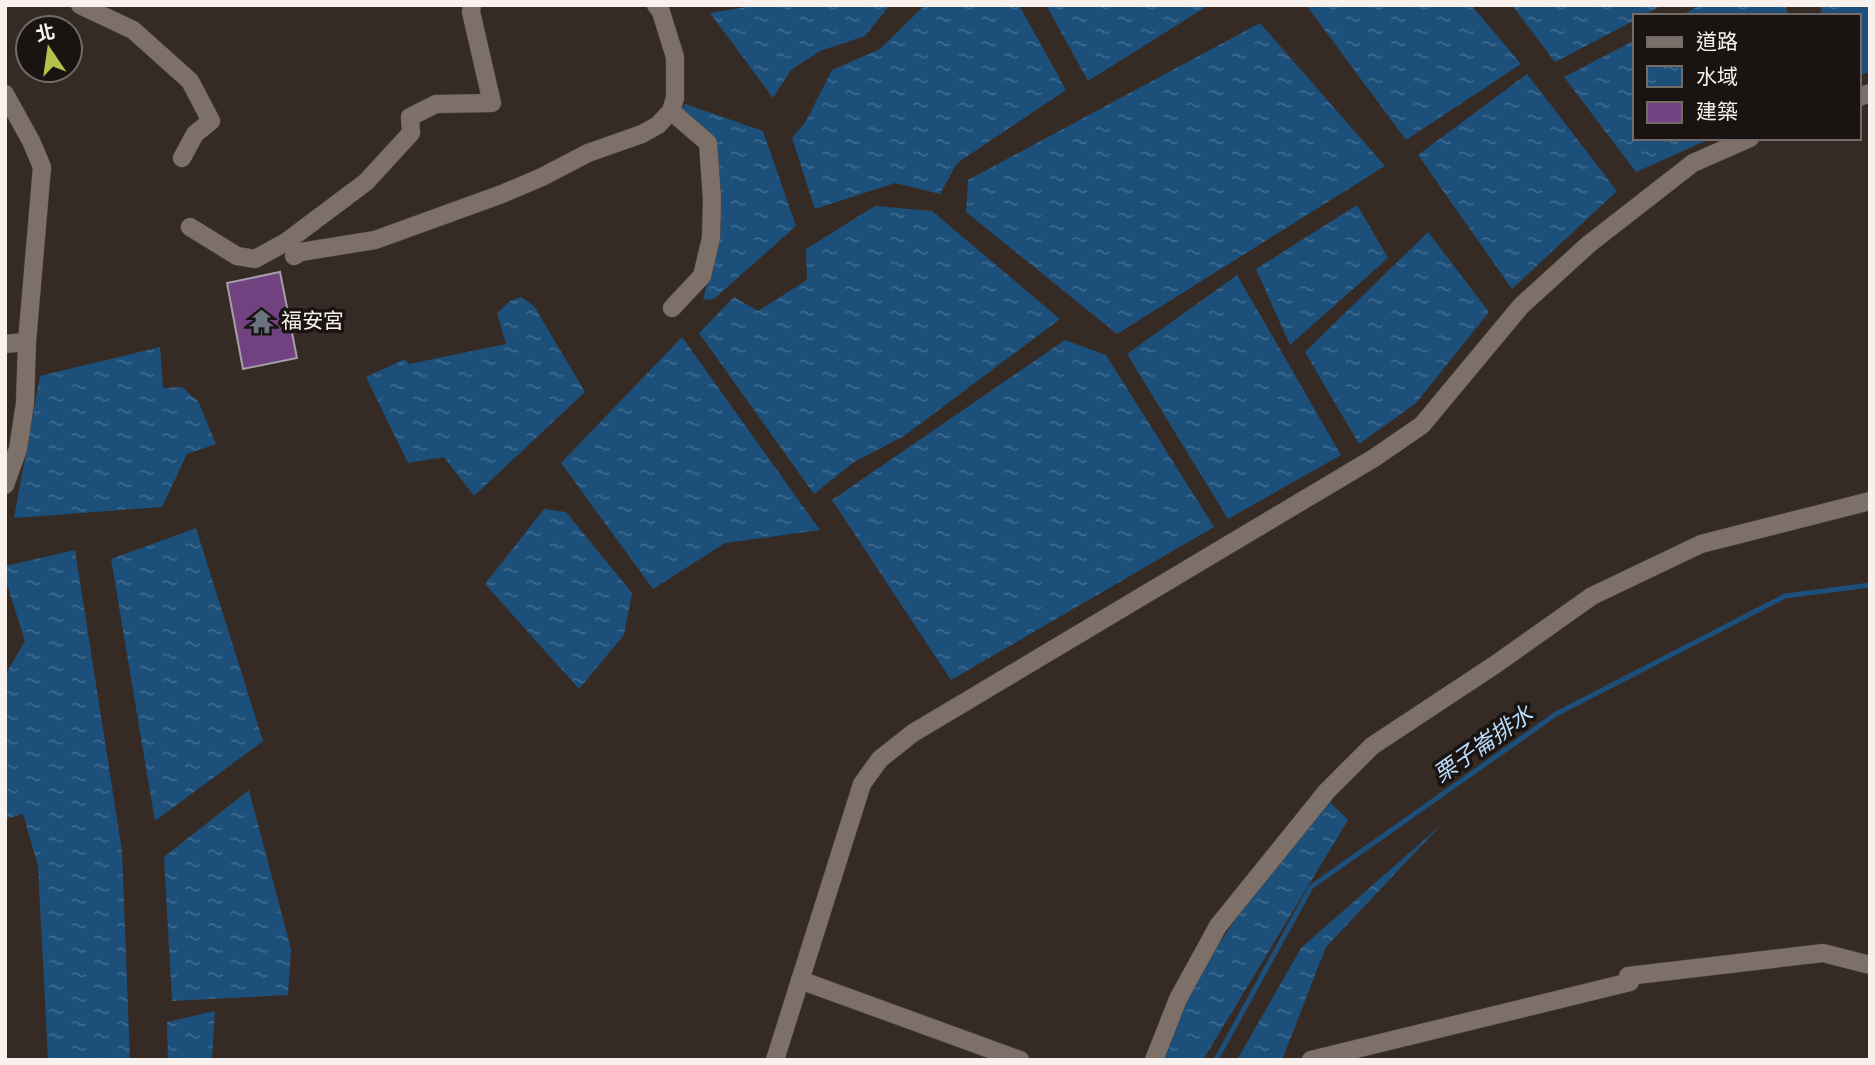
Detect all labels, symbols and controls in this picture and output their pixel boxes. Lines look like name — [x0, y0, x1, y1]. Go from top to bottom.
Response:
north arrow — [14, 14, 84, 84]
legend — [1633, 14, 1861, 140]
text: 北 — [33, 19, 58, 49]
text: 道路 — [1696, 27, 1738, 57]
text: 水域 — [1696, 62, 1738, 92]
text: 建築 — [1696, 97, 1738, 127]
place label: 福安宮 — [281, 306, 344, 336]
temple icon: 福安宮 — [247, 307, 275, 335]
water label: 栗子崙排水 — [1427, 697, 1541, 791]

